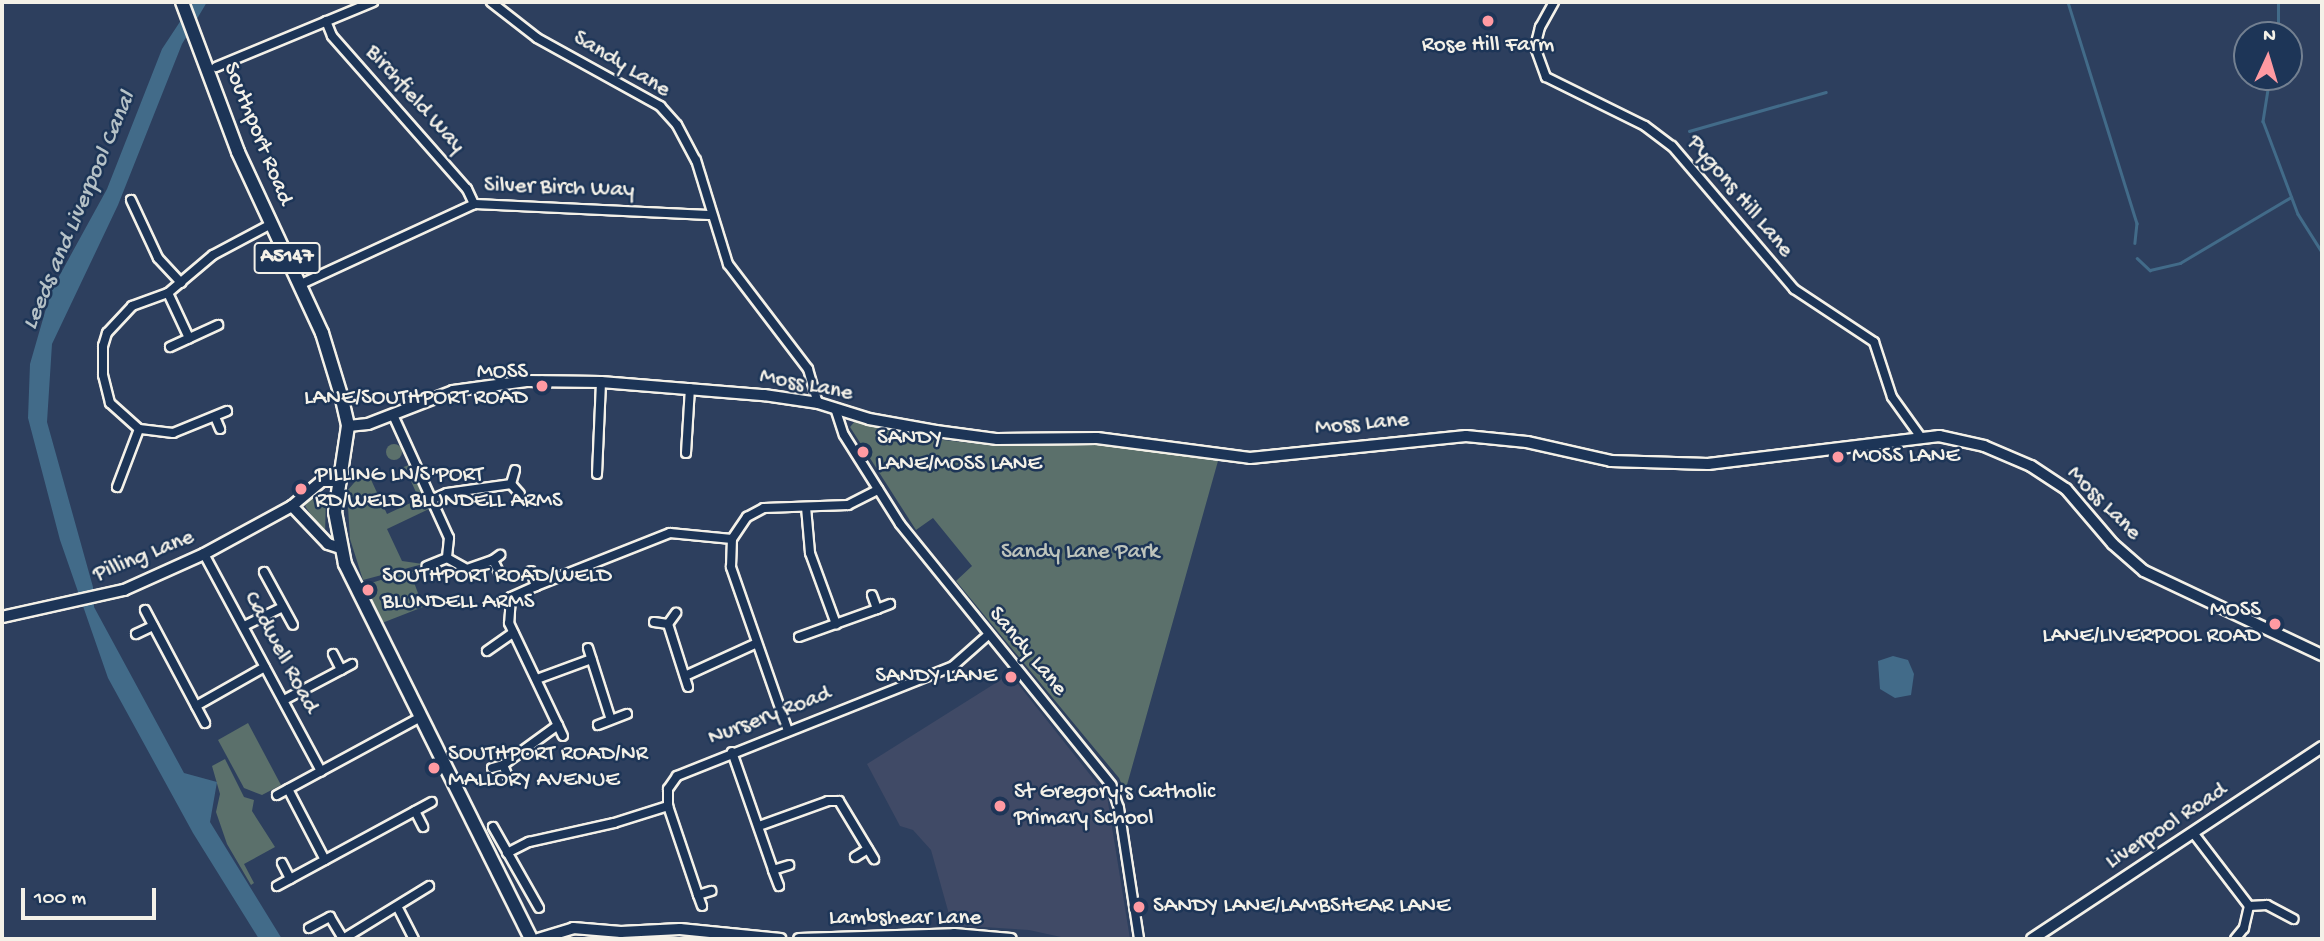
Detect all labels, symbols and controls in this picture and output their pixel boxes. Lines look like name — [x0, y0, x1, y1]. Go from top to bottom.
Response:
marker: Rose Hill Farm — [1480, 13, 1496, 29]
north arrow — [2233, 21, 2303, 91]
street label: Sandy Lane — [567, 25, 675, 105]
text: N — [2262, 25, 2276, 48]
place label: Rose Hill Farm — [1422, 32, 1554, 60]
street label: Birchfield Way — [358, 40, 470, 160]
street label: Southport Road — [216, 59, 298, 209]
water label: Leeds and Liverpool Canal — [17, 87, 143, 335]
street label: Pygons Hill Lane — [1680, 130, 1798, 264]
street label: Silver Birch Way — [483, 173, 635, 205]
road number: A5147 — [252, 240, 322, 276]
place label: MOSS LANE/SOUTHPORT ROAD — [304, 359, 528, 413]
street label: Moss Lane — [757, 363, 855, 409]
marker: MOSS LANE/SOUTHPORT ROAD — [534, 378, 550, 394]
street label: Moss Lane — [1314, 407, 1410, 443]
place label: SANDY LANE/MOSS LANE — [877, 425, 1042, 479]
place label: MOSS LANE — [1852, 443, 1960, 471]
marker: SANDY LANE/MOSS LANE — [855, 444, 871, 460]
marker: MOSS LANE — [1830, 449, 1846, 465]
street label: Moss Lane — [2060, 461, 2146, 547]
place label: PILLING LN/S'PORT RD/WELD BLUNDELL ARMS — [315, 462, 563, 516]
marker: PILLING LN/S'PORT RD/WELD BLUNDELL ARMS — [293, 481, 309, 497]
street label: Pilling Lane — [90, 524, 198, 590]
park label: Sandy Lane Park — [1001, 539, 1159, 567]
place label: SOUTHPORT ROAD/WELD BLUNDELL ARMS — [382, 563, 612, 617]
marker: SOUTHPORT ROAD/WELD BLUNDELL ARMS — [360, 582, 376, 598]
street label: Cadwell Road — [236, 587, 324, 719]
place label: MOSS LANE/LIVERPOOL ROAD — [2042, 597, 2261, 651]
street label: Sandy Lane — [982, 602, 1072, 702]
marker: MOSS LANE/LIVERPOOL ROAD — [2267, 616, 2283, 632]
place label: SANDY LANE — [875, 663, 997, 691]
marker: SANDY LANE — [1003, 669, 1019, 685]
street label: Nursery Road — [705, 681, 835, 753]
place label: SOUTHPORT ROAD/NR MALLORY AVENUE — [448, 741, 648, 795]
marker: SOUTHPORT ROAD/NR MALLORY AVENUE — [426, 760, 442, 776]
street label: Liverpool Road — [2101, 777, 2233, 877]
place label: St Gregory's Catholic Primary School — [1014, 779, 1215, 833]
marker: St Gregory's Catholic Primary School — [992, 798, 1008, 814]
scale bar — [24, 874, 159, 918]
text: 100 m — [34, 887, 86, 912]
place label: SANDY LANE/LAMBSHEAR LANE — [1153, 893, 1450, 921]
marker: SANDY LANE/LAMBSHEAR LANE — [1131, 899, 1147, 915]
street label: Lambshear Lane — [829, 905, 981, 933]

